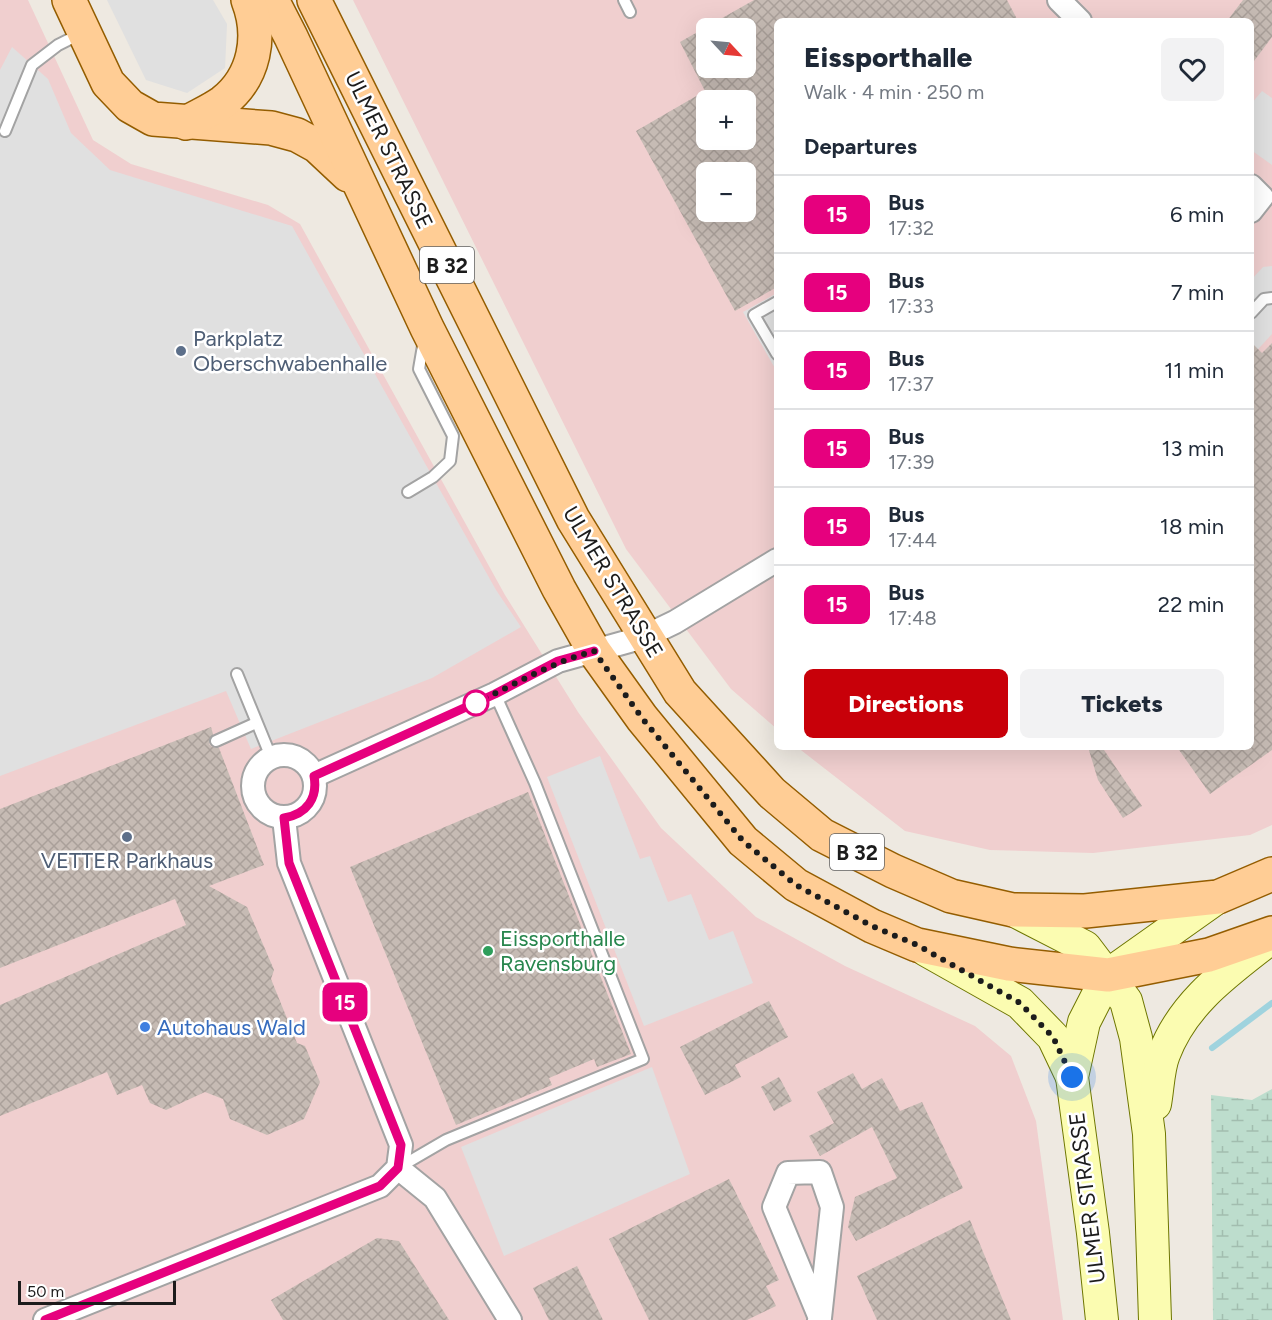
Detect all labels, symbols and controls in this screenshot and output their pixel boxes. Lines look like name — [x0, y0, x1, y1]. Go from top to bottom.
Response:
north arrow — [696, 18, 756, 78]
map controls — [696, 18, 756, 222]
button: heart — [1161, 38, 1224, 101]
text: Eissporthalle — [804, 40, 972, 74]
street label: ULMER STRASSE — [339, 67, 439, 233]
text: Walk · 4 min · 250 m — [804, 80, 984, 104]
button: + — [696, 90, 756, 150]
text: Departures — [804, 133, 917, 160]
button: − — [696, 162, 756, 222]
text: Bus — [888, 189, 924, 216]
text: 6 min — [1170, 201, 1224, 228]
text: 15 — [826, 202, 848, 227]
text: 17:32 — [888, 216, 934, 240]
road number: B 32 — [420, 247, 474, 283]
text: Bus — [888, 267, 924, 294]
text: 7 min — [1171, 279, 1224, 306]
text: 15 — [826, 280, 848, 305]
text: 17:33 — [888, 294, 934, 318]
place label: Parkplatz Oberschwabenhalle — [193, 325, 387, 377]
marker: Parkplatz Oberschwabenhalle — [174, 344, 188, 358]
text: Bus — [888, 345, 924, 372]
text: 11 min — [1164, 357, 1224, 384]
text: 15 — [826, 358, 848, 383]
text: 17:37 — [888, 372, 934, 396]
text: Bus — [888, 423, 924, 450]
text: 13 min — [1161, 435, 1224, 462]
text: 15 — [826, 436, 848, 461]
text: 17:39 — [888, 450, 934, 474]
street label: ULMER STRASSE — [557, 501, 669, 663]
text: Bus — [888, 501, 924, 528]
text: 18 min — [1160, 513, 1224, 540]
text: 15 — [826, 514, 848, 539]
text: 17:44 — [888, 528, 937, 552]
text: Bus — [888, 579, 924, 606]
text: 22 min — [1158, 591, 1224, 618]
text: 15 — [826, 592, 848, 617]
text: 17:48 — [888, 606, 937, 630]
button: Directions — [804, 669, 1008, 738]
button: Tickets — [1020, 669, 1224, 738]
unlabelled marker — [463, 690, 489, 716]
marker: VETTER Parkhaus — [120, 830, 134, 844]
road number: B 32 — [830, 834, 884, 870]
place label: VETTER Parkhaus — [41, 847, 213, 874]
place label: Eissporthalle Ravensburg — [500, 925, 625, 977]
marker: Eissporthalle Ravensburg — [481, 944, 495, 958]
line badge: 15 — [318, 982, 372, 1022]
text: 15 — [334, 990, 356, 1015]
place label: Autohaus Wald — [157, 1014, 306, 1041]
marker: Autohaus Wald — [138, 1020, 152, 1034]
your location — [1057, 1062, 1087, 1092]
street label: ULMER STRASSE — [1063, 1111, 1111, 1285]
scale bar — [18, 1278, 176, 1306]
text: 50 m — [27, 1282, 64, 1301]

